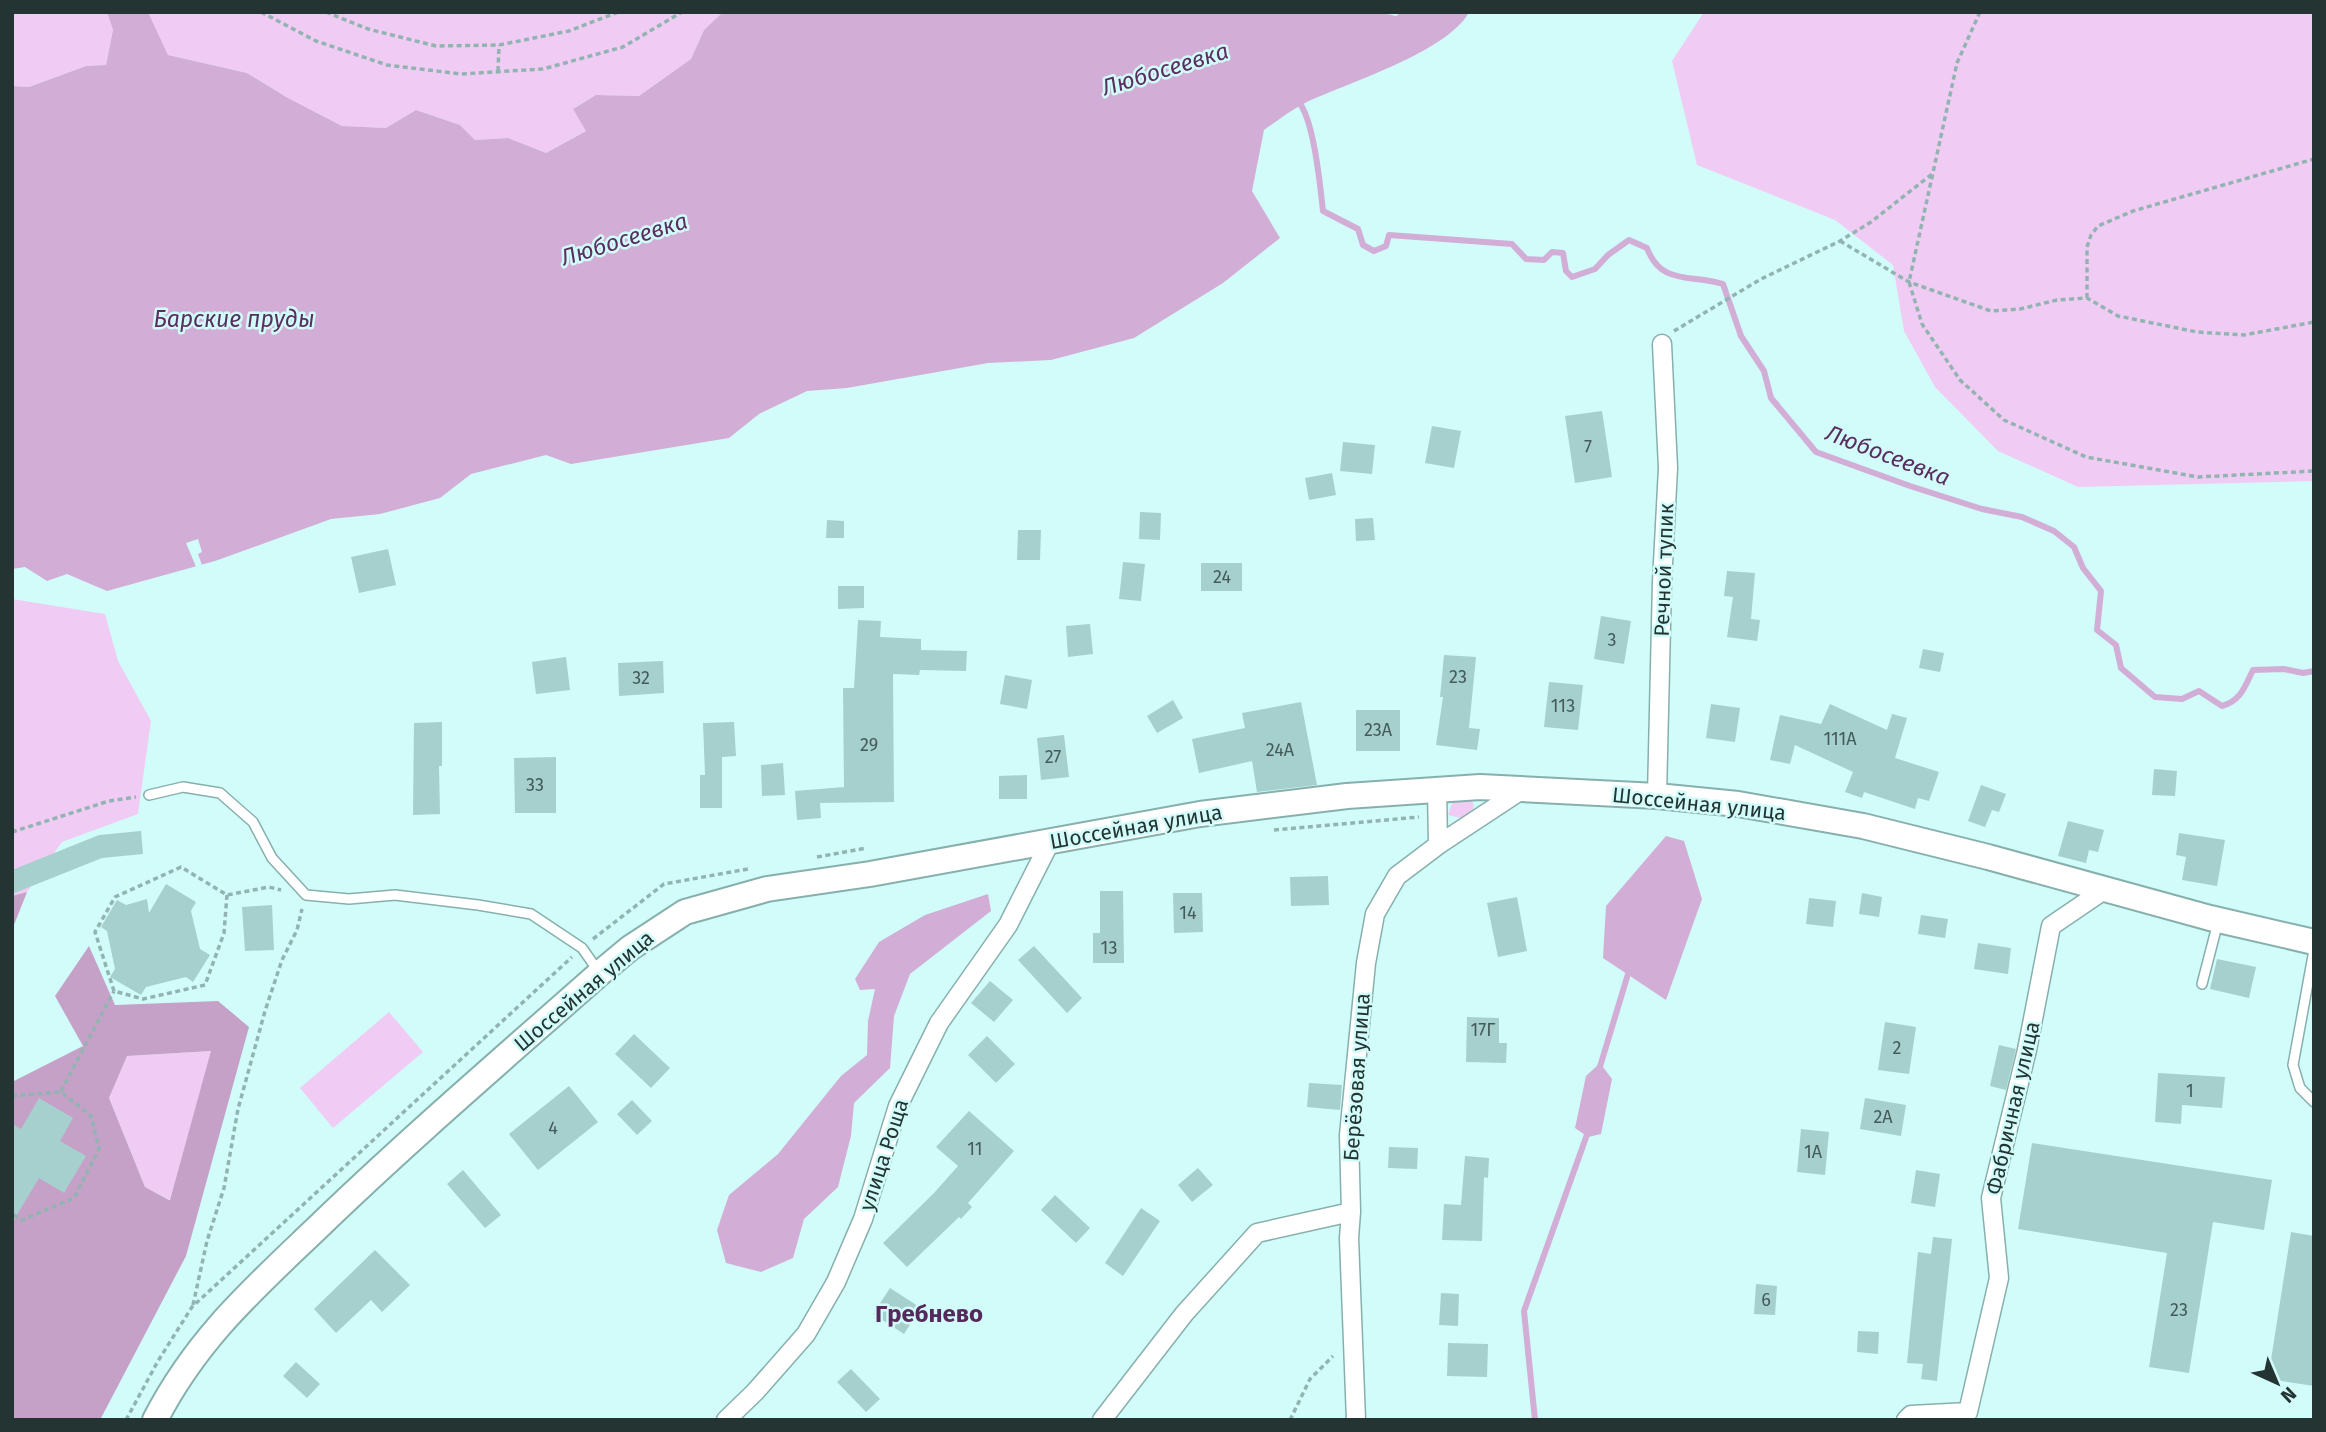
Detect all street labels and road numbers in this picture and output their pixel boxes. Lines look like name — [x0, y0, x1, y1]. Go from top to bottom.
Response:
street label: Речной тупик — [1649, 503, 1679, 637]
street label: Шоссейная улица — [1611, 782, 1787, 826]
street label: Шоссейная улица — [1048, 799, 1224, 855]
street label: Шоссейная улица — [509, 925, 659, 1057]
street label: Берёзовая улица — [1338, 992, 1376, 1162]
street label: Фабричная улица — [1980, 1019, 2046, 1197]
street label: улица Роща — [854, 1096, 914, 1214]

